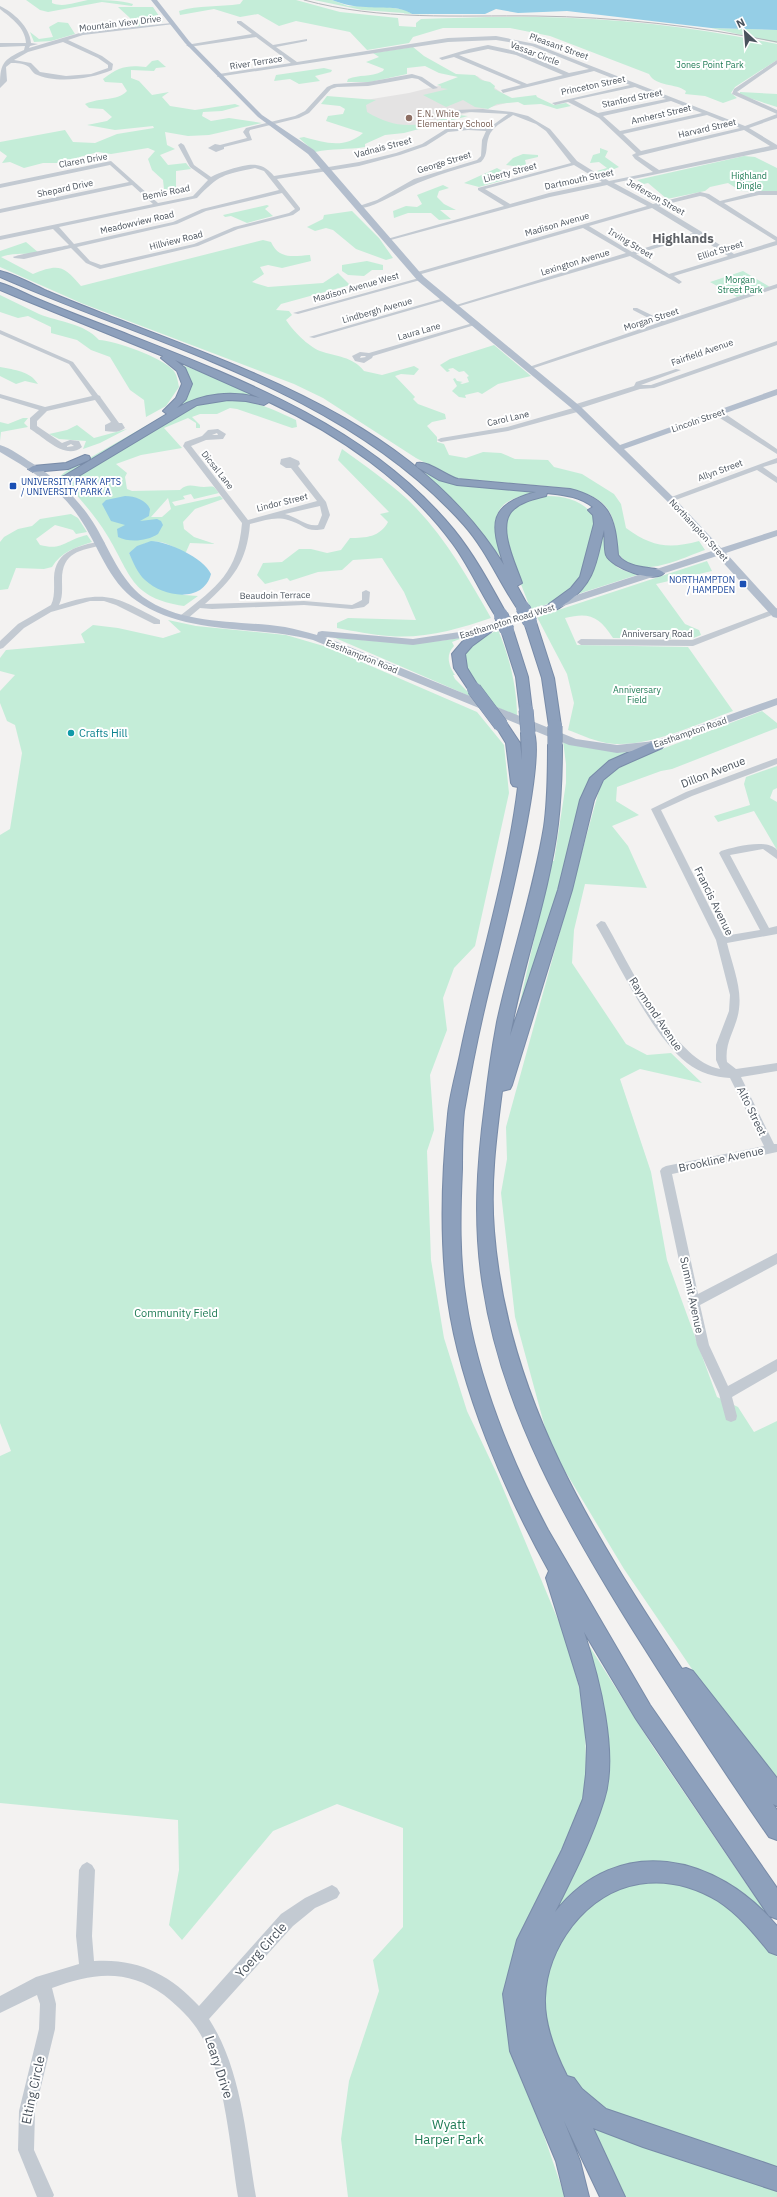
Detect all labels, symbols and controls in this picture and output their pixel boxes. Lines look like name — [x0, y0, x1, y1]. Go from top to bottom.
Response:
north arrow — [725, 12, 765, 52]
street label: Mountain View Drive — [78, 13, 162, 33]
text: N — [734, 15, 747, 31]
street label: Pleasant Street — [528, 30, 590, 62]
street label: Vassar Circle — [509, 39, 561, 67]
street label: River Terrace — [229, 52, 283, 72]
park label: Jones Point Park — [676, 59, 744, 70]
street label: Princeton Street — [560, 73, 626, 97]
street label: Stanford Street — [601, 86, 663, 110]
street label: Amherst Street — [630, 102, 692, 126]
place label: E.N. White Elementary School — [417, 108, 493, 129]
marker: E.N. White Elementary School — [404, 113, 414, 123]
street label: Harvard Street — [677, 116, 737, 140]
street label: Vadnais Street — [353, 134, 413, 160]
street label: George Street — [416, 149, 472, 175]
street label: Claren Drive — [58, 150, 108, 170]
street label: Liberty Street — [482, 160, 538, 184]
street label: Dartmouth Street — [543, 166, 615, 192]
park label: Highland Dingle — [731, 170, 767, 191]
street label: Jefferson Street — [625, 176, 687, 218]
street label: Shepard Drive — [36, 177, 94, 199]
street label: Bemis Road — [141, 182, 191, 202]
street label: Meadowview Road — [99, 208, 175, 236]
street label: Madison Avenue — [524, 210, 590, 238]
street label: Irving Street — [607, 225, 655, 261]
street label: Hillview Road — [148, 228, 204, 252]
district label: Highlands — [652, 230, 714, 247]
street label: Elliot Street — [696, 238, 744, 262]
street label: Lexington Avenue — [539, 246, 611, 278]
street label: Madison Avenue West — [312, 269, 400, 305]
park label: Morgan Street Park — [717, 274, 763, 295]
street label: Lindbergh Avenue — [341, 295, 413, 325]
street label: Morgan Street — [622, 305, 680, 333]
street label: Laura Lane — [396, 320, 442, 342]
street label: Fairfield Avenue — [669, 336, 735, 368]
street label: Lincoln Street — [670, 406, 726, 434]
street label: Carol Lane — [486, 408, 530, 428]
street label: Dicsal Lane — [200, 449, 237, 492]
street label: Allyn Street — [696, 457, 744, 483]
place label: UNIVERSITY PARK APTS / UNIVERSITY PARK A — [21, 476, 121, 497]
marker: UNIVERSITY PARK APTS / UNIVERSITY PARK A — [8, 481, 18, 491]
street label: Lindor Street — [255, 490, 309, 514]
street label: Northampton Street — [667, 497, 731, 563]
place label: NORTHAMPTON / HAMPDEN — [669, 574, 735, 595]
marker: NORTHAMPTON / HAMPDEN — [738, 579, 748, 589]
street label: Beaudoin Terrace — [240, 589, 311, 601]
street label: Easthampton Road West — [458, 601, 556, 641]
street label: Anniversary Road — [622, 628, 692, 639]
street label: Easthampton Road — [324, 637, 400, 675]
park label: Anniversary Field — [613, 684, 661, 705]
street label: Easthampton Road — [652, 714, 728, 750]
place label: Crafts Hill — [79, 726, 128, 740]
marker: Crafts Hill — [66, 728, 76, 738]
street label: Dillon Avenue — [679, 753, 747, 791]
street label: Francis Avenue — [691, 864, 737, 938]
street label: Raymond Avenue — [626, 974, 686, 1054]
street label: Alto Street — [734, 1084, 770, 1138]
street label: Brookline Avenue — [677, 1143, 765, 1175]
street label: Summit Avenue — [677, 1256, 707, 1334]
park label: Community Field — [134, 1306, 218, 1320]
street label: Yoerg Circle — [232, 1919, 290, 1981]
street label: Leary Drive — [201, 2033, 237, 2101]
street label: Elting Circle — [17, 2054, 49, 2126]
park label: Wyatt Harper Park — [414, 2116, 484, 2148]

